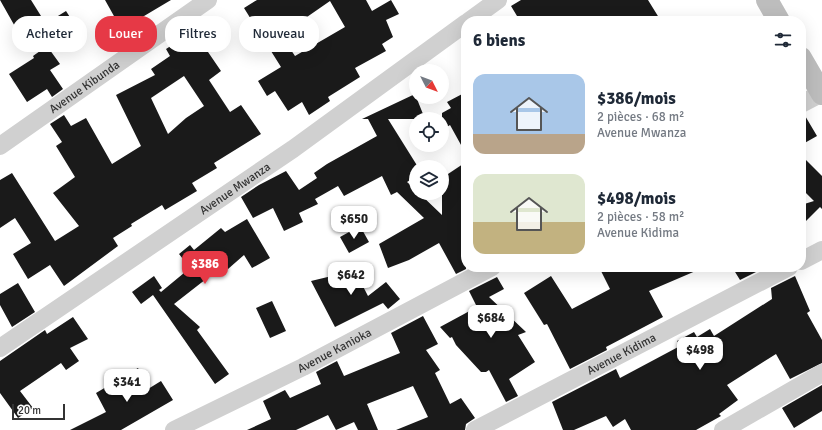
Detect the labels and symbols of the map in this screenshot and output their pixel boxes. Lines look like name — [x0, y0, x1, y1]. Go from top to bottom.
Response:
street label: Avenue Kibunda — [46, 57, 123, 117]
north arrow — [409, 64, 449, 104]
street label: Avenue Mwanza — [197, 159, 274, 218]
pin: $650 — [330, 206, 378, 240]
pin: $386 — [181, 251, 229, 285]
pin: $642 — [327, 262, 375, 296]
pin: $684 — [467, 305, 515, 339]
street label: Avenue Kanioka — [295, 325, 374, 377]
street label: Avenue Kidima — [585, 330, 659, 379]
pin: $498 — [676, 337, 724, 371]
pin: $341 — [103, 369, 151, 403]
scale bar — [12, 402, 65, 421]

